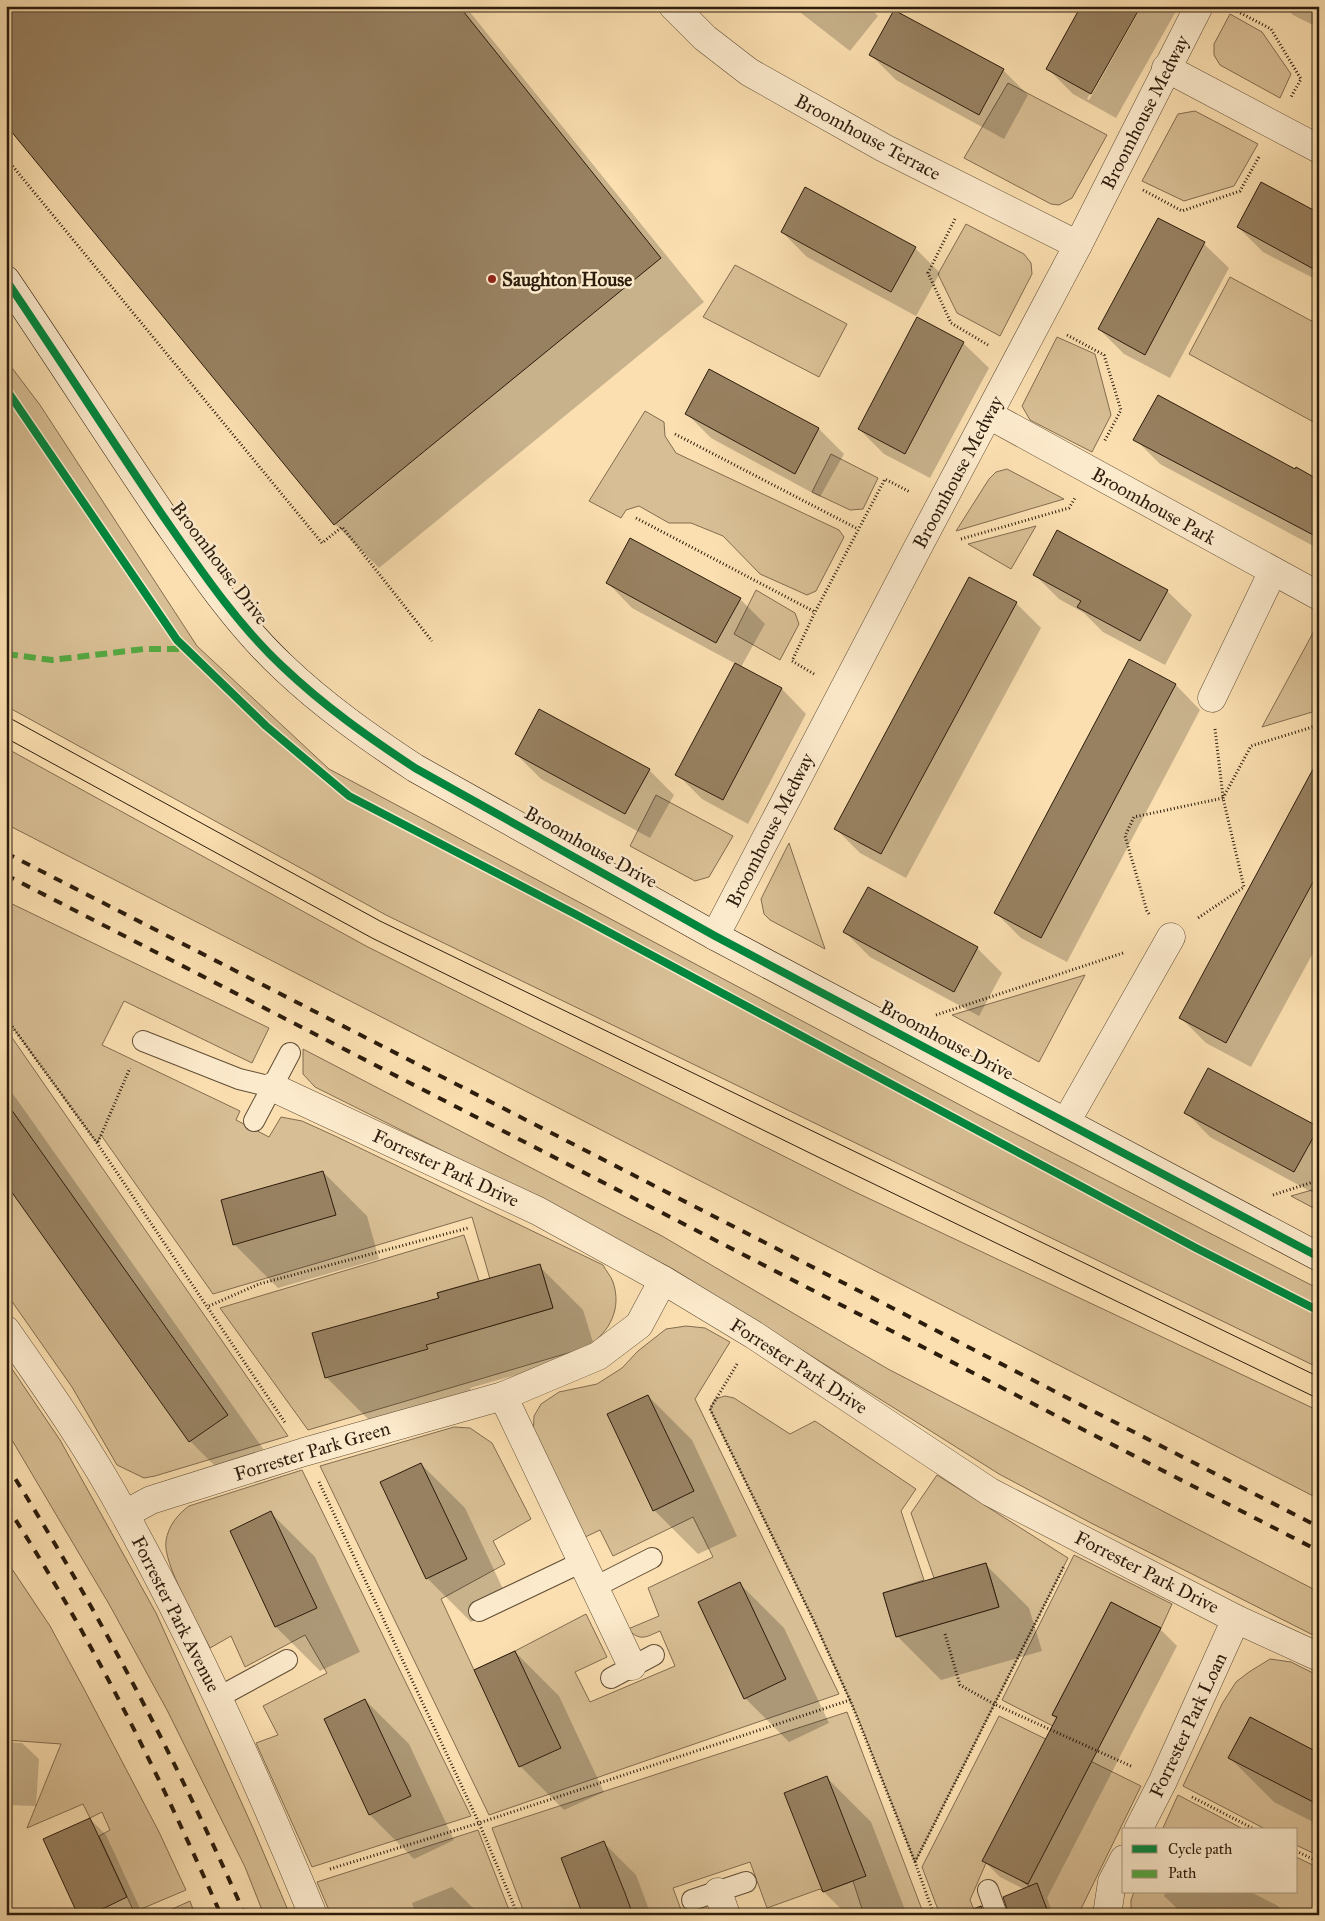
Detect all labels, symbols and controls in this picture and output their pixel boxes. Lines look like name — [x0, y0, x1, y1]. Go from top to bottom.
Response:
street label: Broomhouse Medway — [1096, 30, 1194, 193]
street label: Broomhouse Terrace — [791, 89, 945, 185]
place label: Saughton House — [502, 268, 632, 292]
marker: Saughton House — [486, 273, 498, 285]
street label: Broomhouse Medway — [908, 391, 1009, 552]
street label: Broomhouse Park — [1088, 462, 1220, 550]
street label: Broomhouse Drive — [166, 497, 274, 629]
street label: Broomhouse Medway — [721, 748, 819, 911]
street label: Broomhouse Drive — [521, 801, 661, 893]
street label: Broomhouse Drive — [876, 995, 1018, 1085]
street label: Forrester Park Drive — [369, 1124, 523, 1212]
street label: Forrester Park Drive — [726, 1313, 872, 1419]
street label: Forrester Park Green — [231, 1416, 393, 1486]
street label: Forrester Park Drive — [1071, 1526, 1223, 1618]
street label: Forrester Park Avenue — [127, 1532, 225, 1696]
street label: Forrester Park Loan — [1144, 1649, 1232, 1801]
legend — [1122, 1828, 1298, 1894]
text: Cycle path — [1168, 1840, 1233, 1858]
text: Path — [1168, 1864, 1197, 1882]

